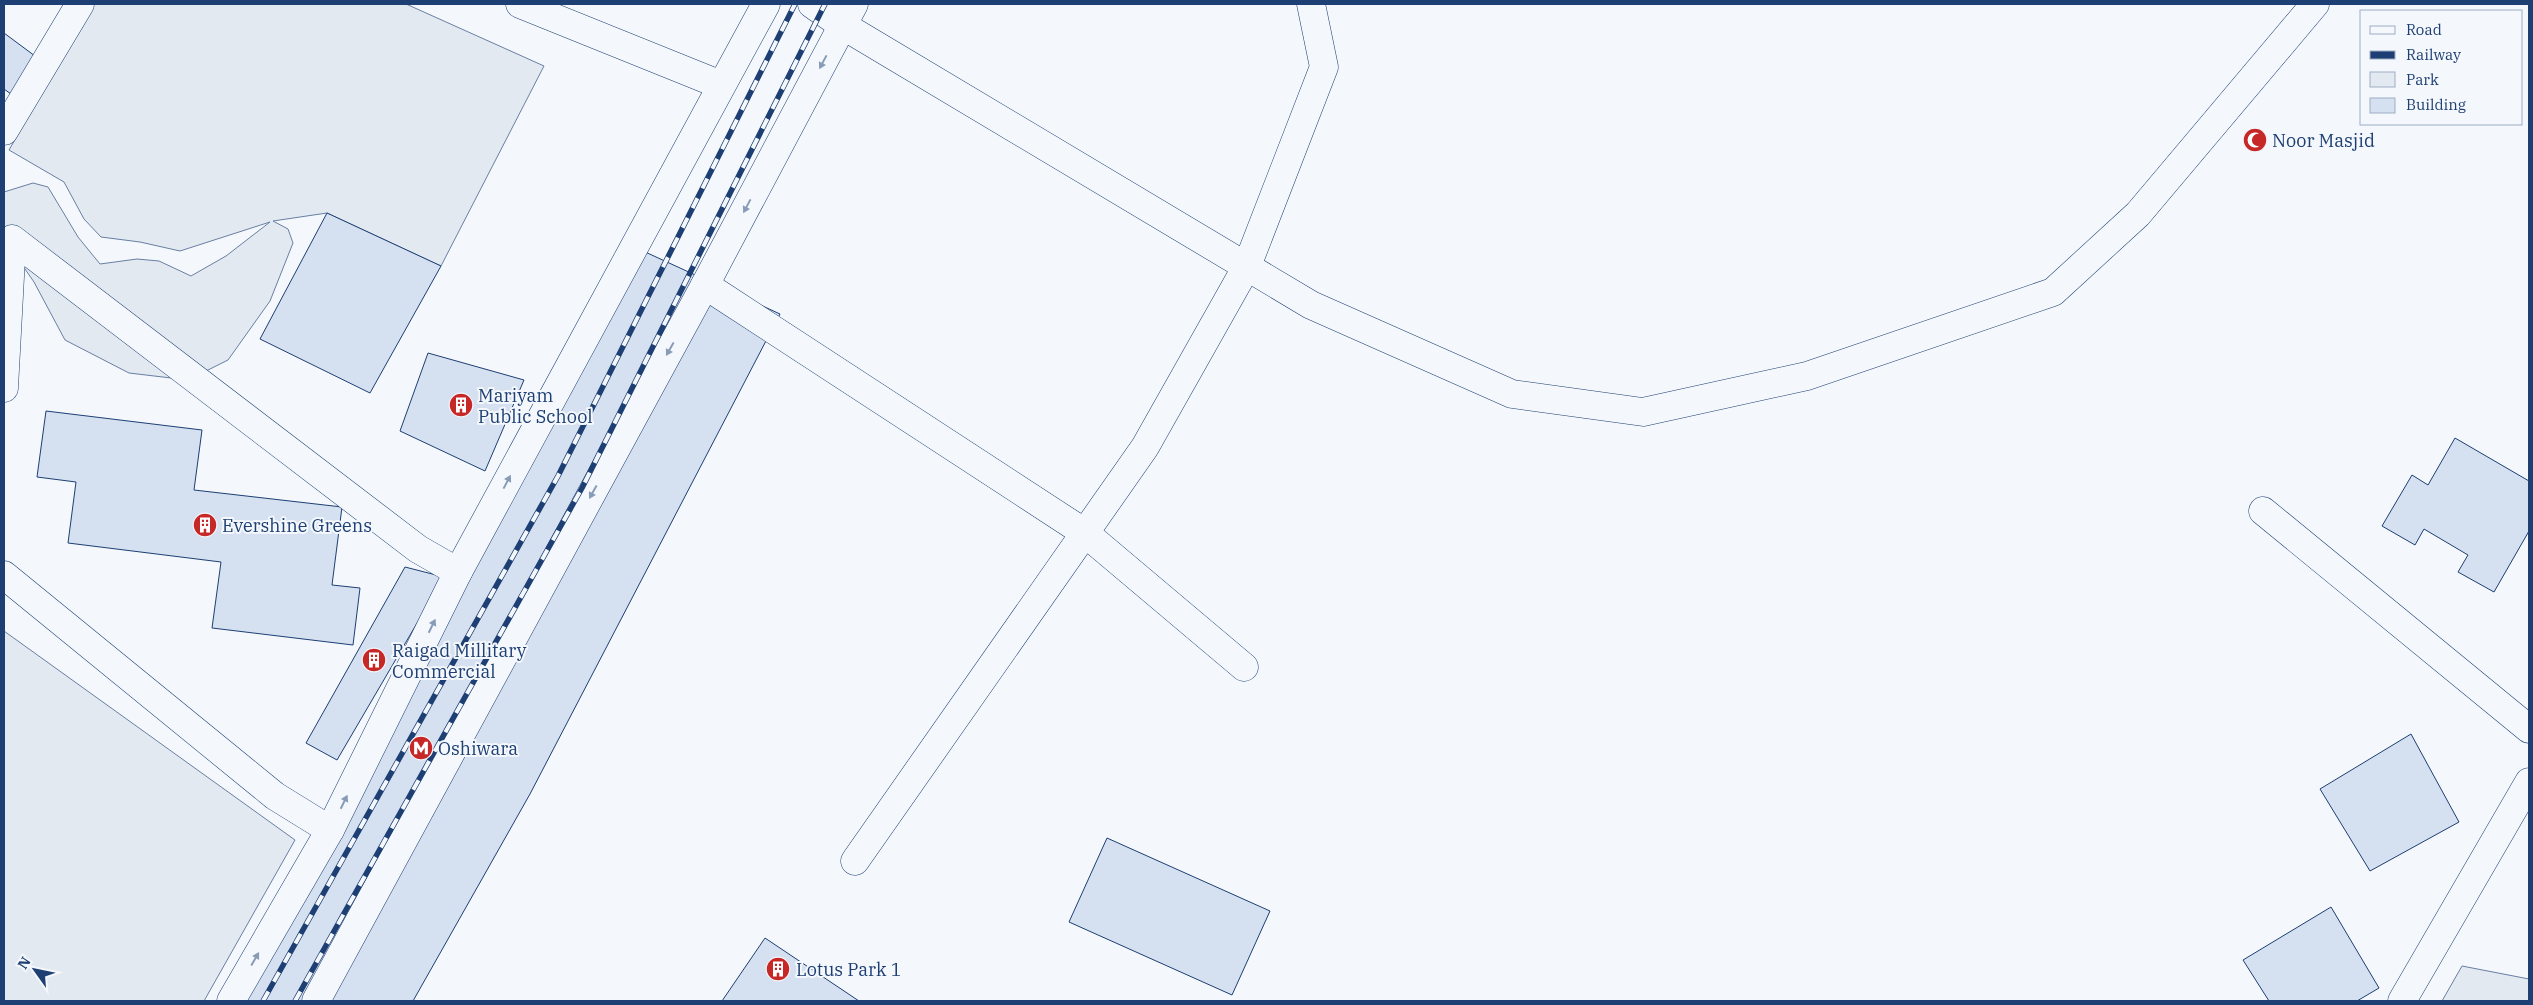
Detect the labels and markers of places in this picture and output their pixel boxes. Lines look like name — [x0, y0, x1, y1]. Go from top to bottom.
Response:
mosque icon: Noor Masjid — [2242, 127, 2268, 153]
place label: Noor Masjid — [2272, 129, 2375, 152]
place label: Mariyam Public School — [478, 384, 593, 428]
building icon: Mariyam Public School — [448, 392, 474, 418]
building icon: Evershine Greens — [192, 512, 218, 538]
place label: Evershine Greens — [222, 514, 372, 537]
place label: Raigad Millitary Commercial — [392, 639, 527, 683]
building icon: Raigad Millitary Commercial — [361, 647, 387, 673]
metro station icon: Oshiwara — [408, 735, 434, 761]
place label: Oshiwara — [438, 737, 518, 760]
building icon: Lotus Park 1 — [765, 956, 791, 982]
place label: Lotus Park 1 — [796, 958, 902, 981]

